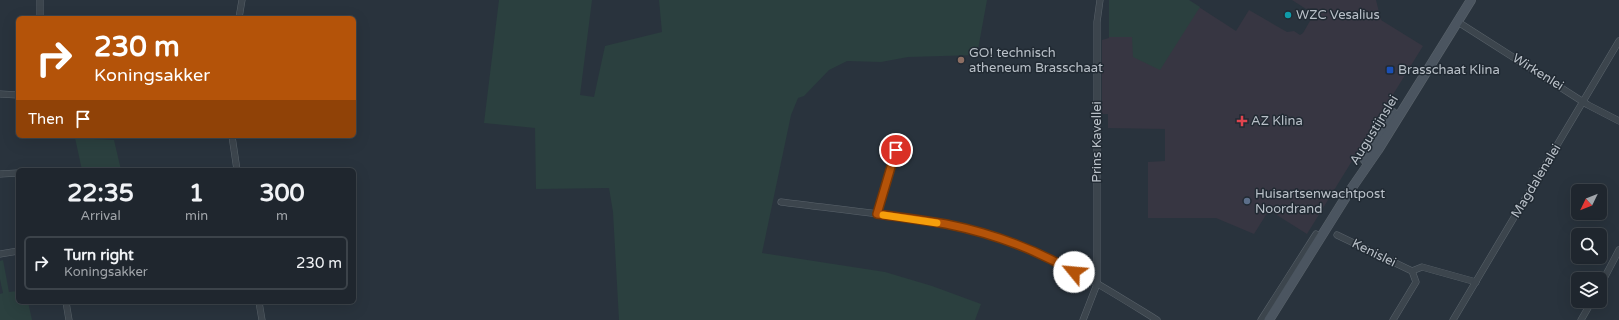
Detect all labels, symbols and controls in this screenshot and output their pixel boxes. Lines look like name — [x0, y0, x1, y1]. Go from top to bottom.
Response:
place label: WZC Vesalius — [1296, 7, 1380, 23]
marker: WZC Vesalius — [1283, 10, 1293, 20]
text: 230 m — [94, 30, 180, 64]
icon: right — [28, 32, 80, 84]
place label: GO! technisch atheneum Brasschaat — [969, 45, 1103, 76]
street label: Wirkenlei — [1509, 50, 1567, 94]
marker: GO! technisch atheneum Brasschaat — [956, 55, 966, 65]
place label: Brasschaat Klina — [1398, 62, 1500, 78]
text: Koningsakker — [94, 64, 210, 86]
marker: Brasschaat Klina — [1385, 65, 1395, 75]
street label: Augustijnslei — [1346, 92, 1402, 168]
street label: Prins Kavellei — [1089, 101, 1105, 183]
icon: arrive — [72, 108, 94, 130]
text: Then — [28, 110, 64, 128]
place label: AZ Klina — [1251, 113, 1303, 129]
marker: AZ Klina — [1236, 115, 1248, 127]
pin — [879, 133, 913, 167]
icon: arrive — [885, 139, 907, 161]
street label: Magdalenalei — [1508, 141, 1564, 221]
text: 22:35 — [67, 179, 134, 208]
text: 1 — [189, 179, 204, 208]
text: 300 — [259, 179, 305, 208]
north arrow — [1571, 184, 1607, 220]
map controls — [1571, 184, 1607, 308]
place label: Huisartsenwachtpost Noordrand — [1255, 186, 1385, 217]
marker: Huisartsenwachtpost Noordrand — [1242, 196, 1252, 206]
text: Arrival — [80, 208, 121, 224]
text: min — [185, 208, 208, 224]
text: m — [276, 208, 288, 224]
button: search — [1571, 228, 1607, 264]
street label: Kenislei — [1349, 235, 1399, 271]
text: Turn right — [64, 246, 134, 264]
position arrow — [1053, 251, 1095, 293]
icon: right — [30, 252, 52, 274]
text: 230 m — [296, 254, 342, 272]
text: Koningsakker — [64, 264, 148, 280]
button: layers — [1571, 272, 1607, 308]

